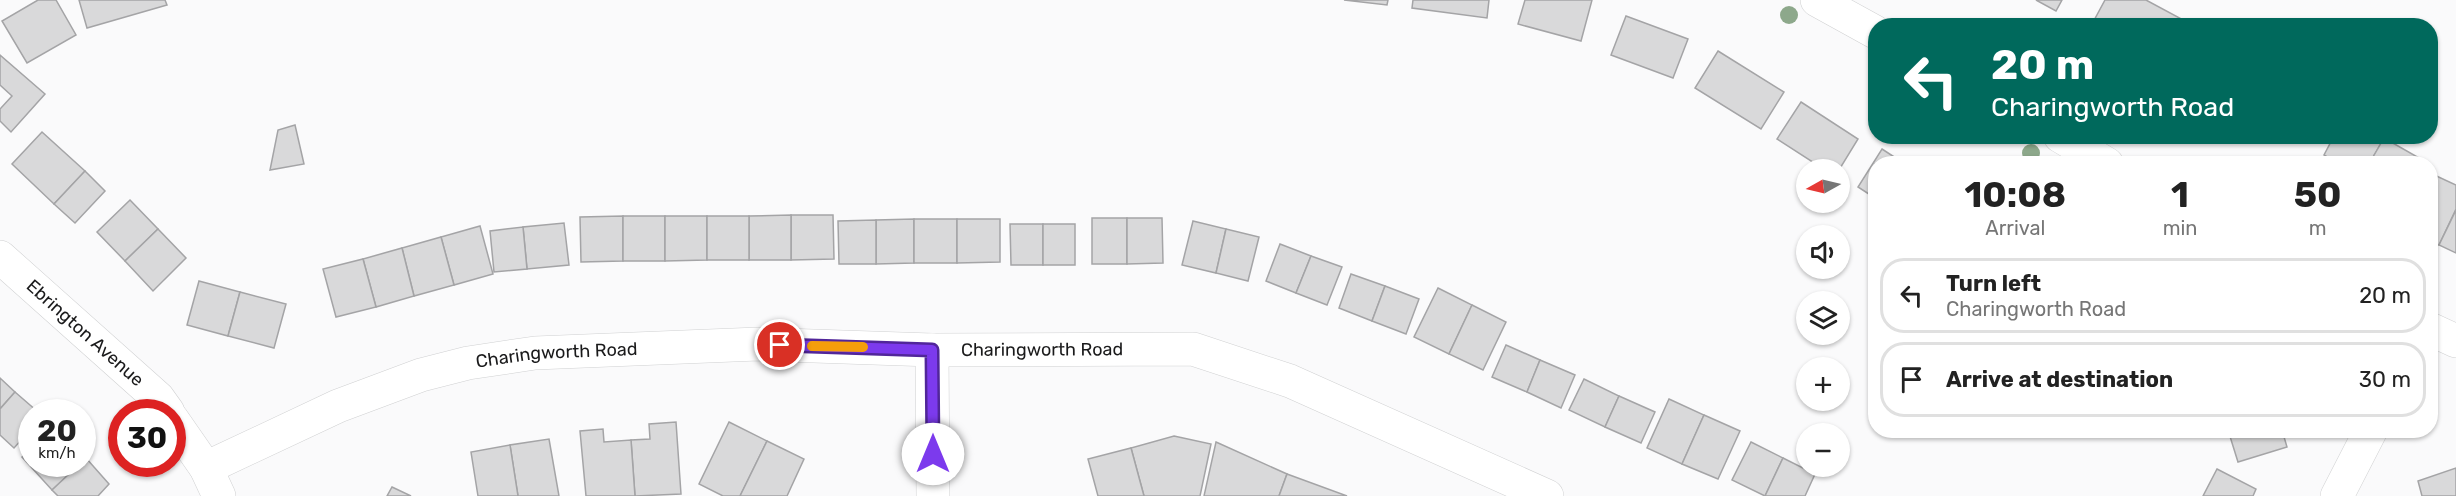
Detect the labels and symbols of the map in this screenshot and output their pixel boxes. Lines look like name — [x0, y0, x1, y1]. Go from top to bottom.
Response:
north arrow — [1796, 159, 1850, 213]
street label: Ebrington Avenue — [22, 275, 148, 391]
pin — [754, 319, 805, 370]
street label: Charingworth Road — [474, 338, 638, 373]
street label: Charingworth Road — [961, 338, 1123, 361]
speed limit sign: 30 — [108, 399, 186, 477]
position arrow — [901, 422, 965, 486]

